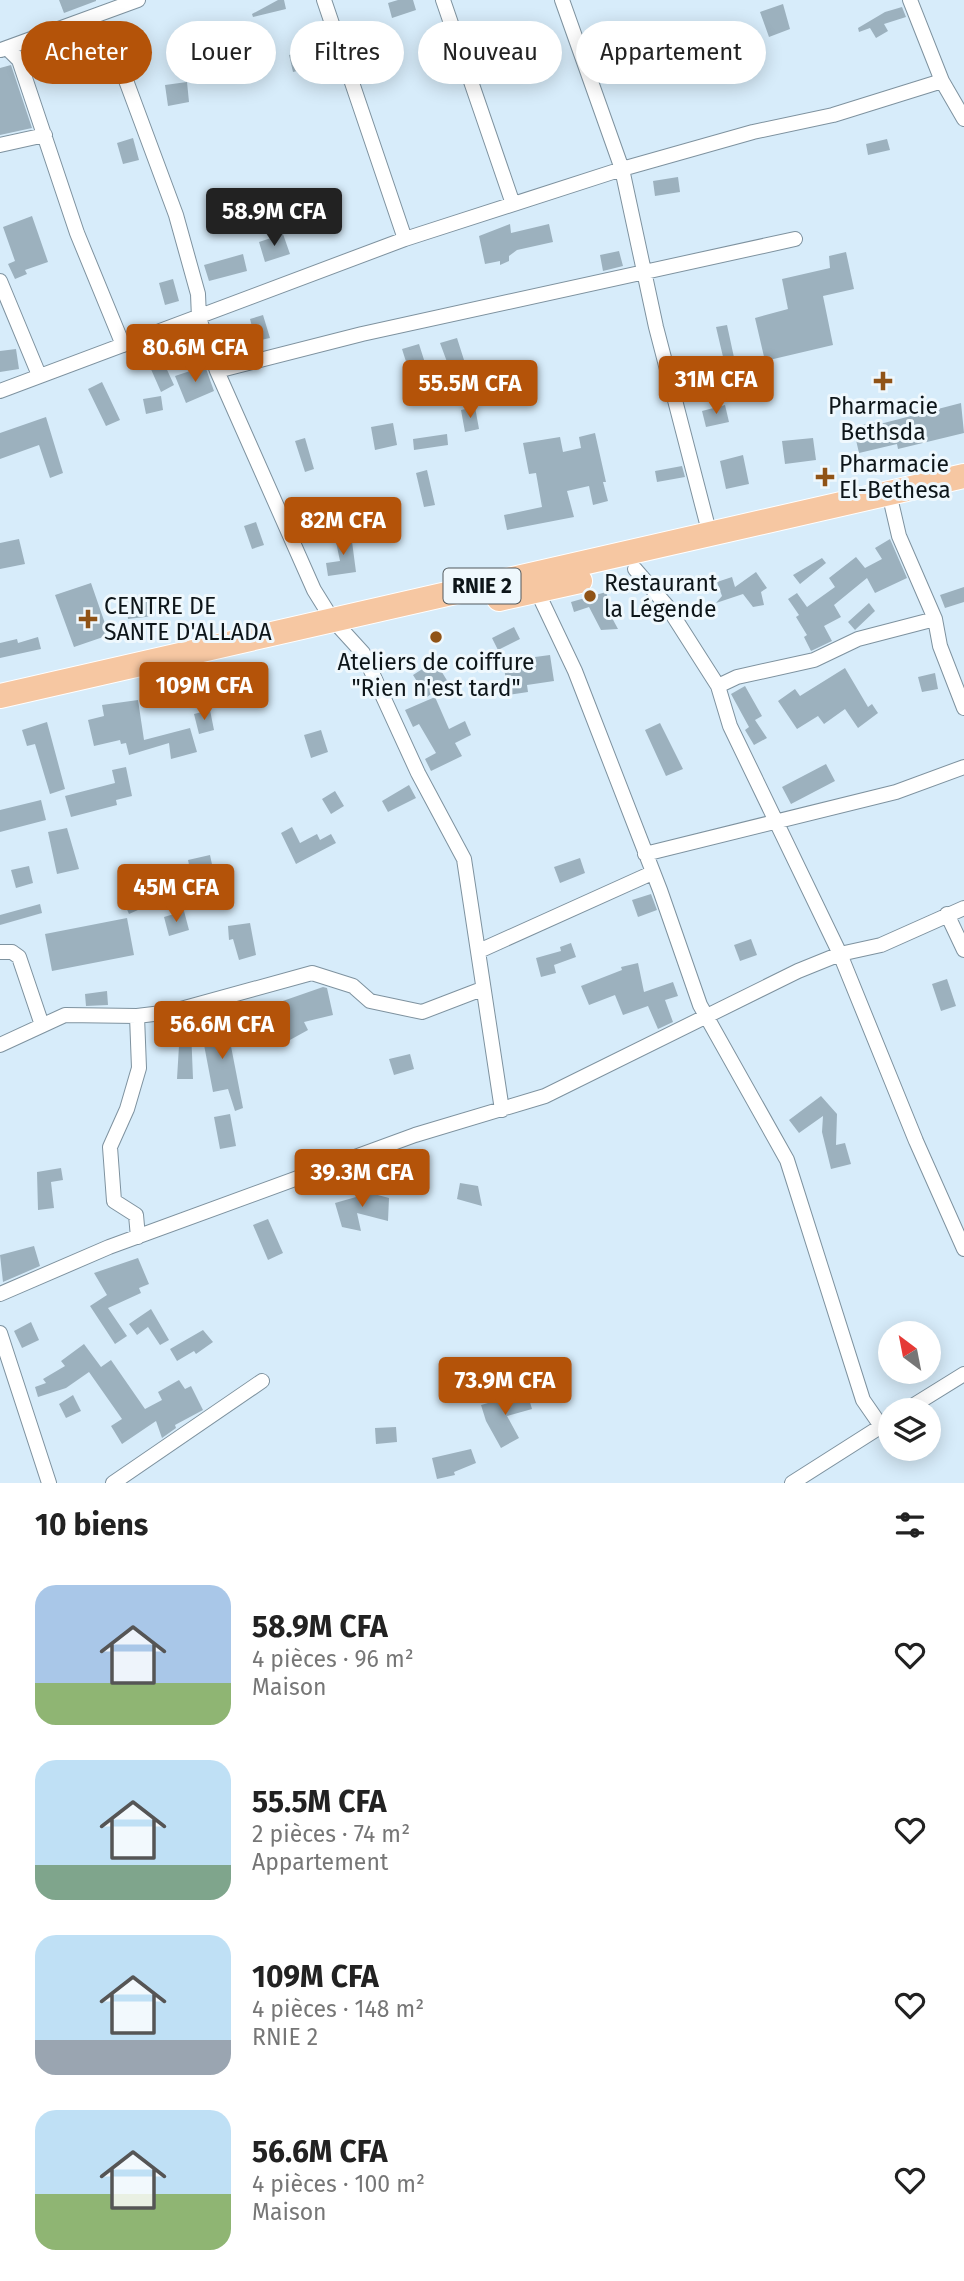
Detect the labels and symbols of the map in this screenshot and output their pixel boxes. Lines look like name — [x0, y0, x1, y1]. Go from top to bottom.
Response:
pin: 58.9M CFA — [194, 188, 354, 248]
pin: 80.6M CFA — [115, 324, 275, 384]
pin: 31M CFA — [651, 356, 781, 416]
pin: 55.5M CFA — [390, 360, 550, 420]
marker: Pharmacie Bethsda — [875, 373, 891, 389]
place label: Pharmacie Bethsda — [828, 392, 938, 446]
place label: Pharmacie El-Bethesa — [839, 450, 951, 504]
marker: Pharmacie El-Bethesa — [817, 469, 833, 485]
pin: 82M CFA — [278, 498, 408, 557]
road number: RNIE 2 — [444, 568, 520, 604]
place label: Restaurant la Légende — [604, 569, 718, 623]
marker: Restaurant la Légende — [582, 588, 598, 604]
place label: CENTRE DE SANTE D'ALLADA — [104, 592, 273, 646]
marker: CENTRE DE SANTE D'ALLADA — [78, 609, 98, 629]
marker: Ateliers de coiffure "Rien n'est tard" — [428, 629, 444, 645]
place label: Ateliers de coiffure "Rien n'est tard" — [337, 648, 535, 702]
pin: 109M CFA — [132, 662, 276, 722]
pin: 45M CFA — [111, 864, 241, 924]
pin: 56.6M CFA — [142, 1002, 302, 1061]
pin: 39.3M CFA — [282, 1150, 442, 1209]
north arrow — [878, 1321, 942, 1384]
pin: 73.9M CFA — [425, 1358, 585, 1417]

